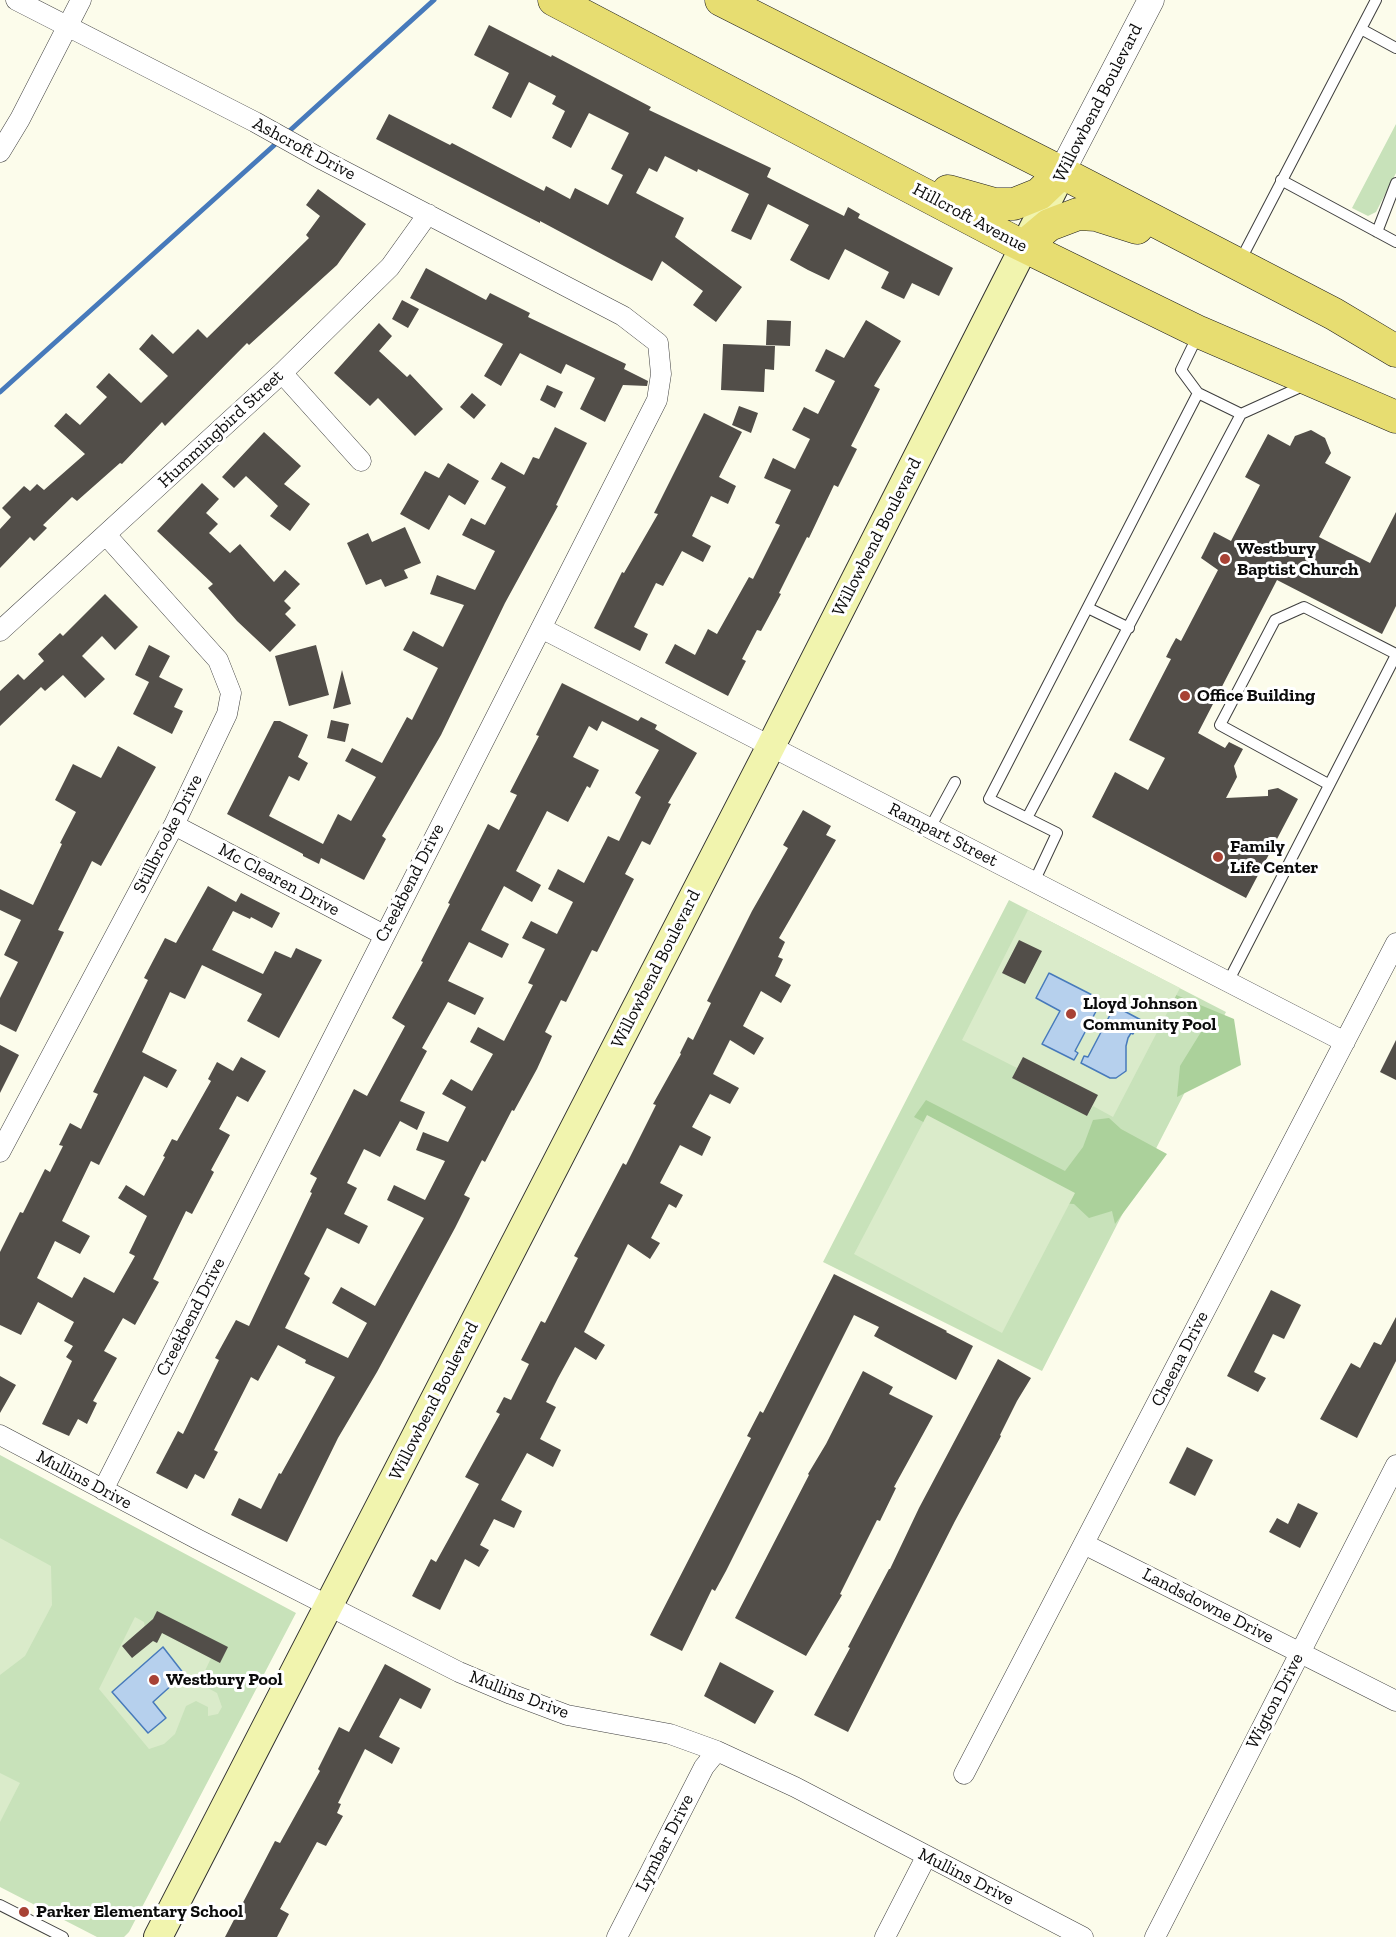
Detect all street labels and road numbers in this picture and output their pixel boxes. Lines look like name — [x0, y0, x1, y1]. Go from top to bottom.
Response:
street label: Willowbend Boulevard — [1049, 20, 1147, 186]
street label: Ashcroft Drive — [249, 113, 359, 185]
street label: Hillcroft Avenue — [909, 179, 1031, 257]
street label: Hummingbird Street — [154, 365, 288, 493]
street label: Willowbend Boulevard — [828, 454, 926, 620]
street label: Stillbrooke Drive — [129, 771, 207, 897]
street label: Rampart Street — [885, 798, 1001, 872]
street label: Creekbend Drive — [371, 820, 449, 946]
street label: Mc Clearen Drive — [215, 839, 343, 921]
street label: Willowbend Boulevard — [607, 886, 705, 1052]
street label: Creekbend Drive — [152, 1254, 230, 1380]
street label: Cheena Drive — [1147, 1308, 1213, 1410]
street label: Willowbend Boulevard — [385, 1318, 483, 1484]
street label: Mullins Drive — [33, 1446, 135, 1514]
street label: Landsdowne Drive — [1139, 1564, 1277, 1648]
street label: Wigton Drive — [1242, 1650, 1308, 1752]
street label: Mullins Drive — [466, 1666, 572, 1724]
street label: Lymbar Drive — [631, 1791, 699, 1895]
street label: Mullins Drive — [914, 1844, 1018, 1910]

